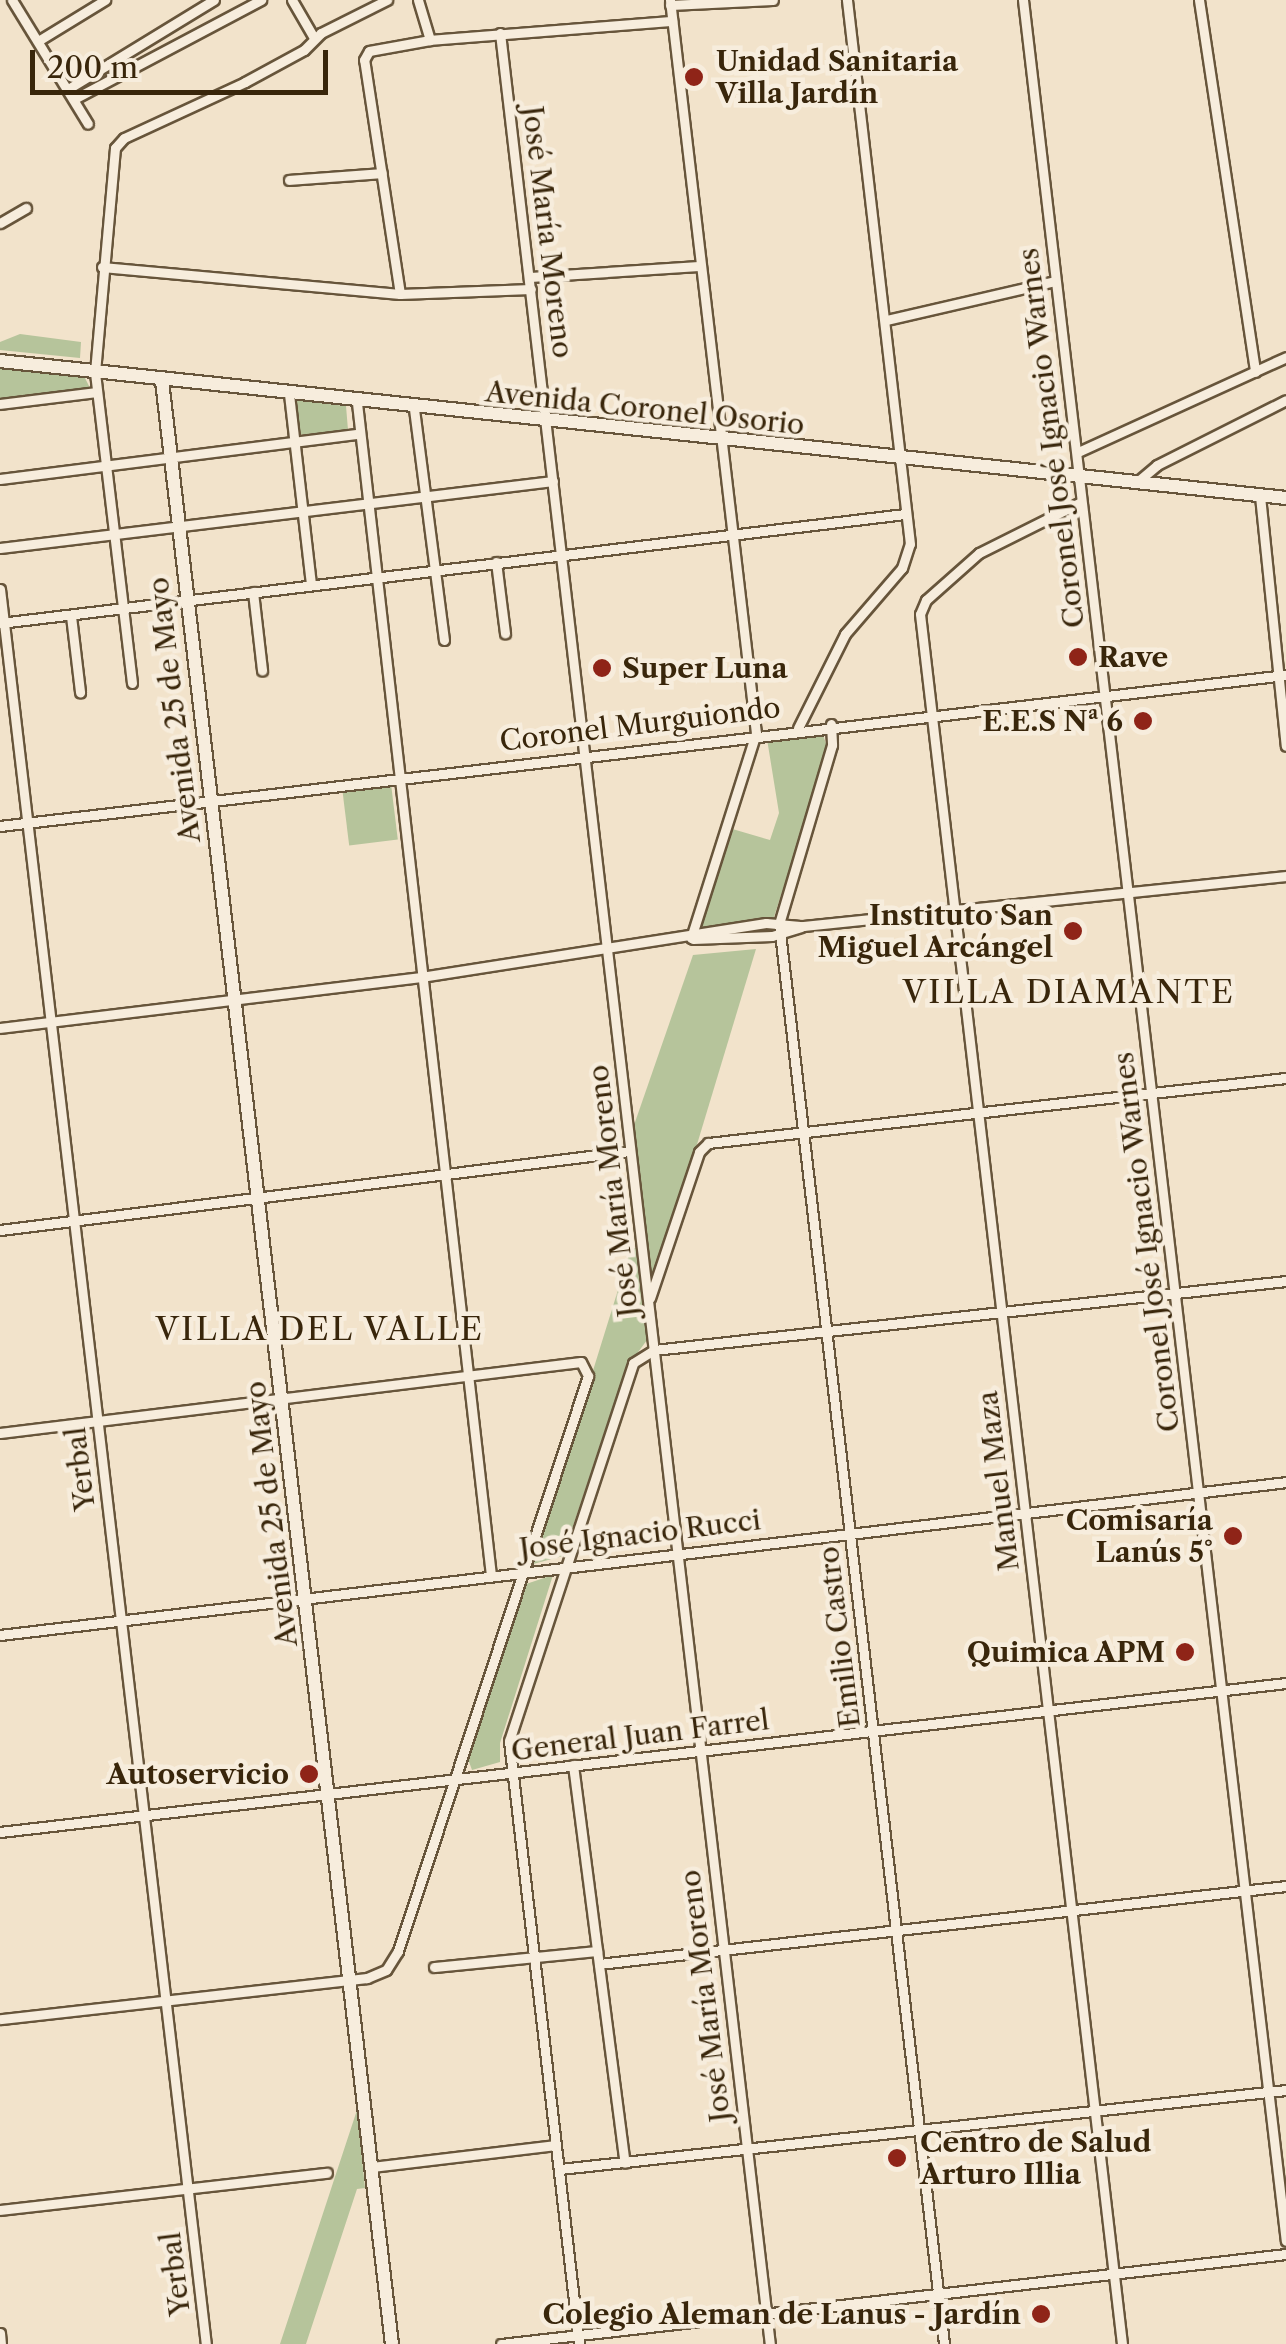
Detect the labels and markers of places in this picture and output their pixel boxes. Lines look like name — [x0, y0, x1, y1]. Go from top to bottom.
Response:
place label: Unidad Sanitaria Villa Jardín — [716, 44, 958, 110]
marker: Unidad Sanitaria Villa Jardín — [681, 64, 707, 90]
place label: Rave — [1098, 640, 1168, 674]
marker: Rave — [1067, 646, 1089, 668]
place label: Super Luna — [622, 651, 788, 685]
marker: Super Luna — [591, 657, 613, 679]
place label: E.E.S Nª 6 — [982, 704, 1123, 738]
marker: E.E.S Nª 6 — [1132, 710, 1154, 732]
place label: Instituto San Miguel Arcángel — [816, 898, 1053, 964]
marker: Instituto San Miguel Arcángel — [1062, 920, 1084, 942]
place label: Comisaría Lanús 5° — [1066, 1503, 1213, 1569]
marker: Comisaría Lanús 5° — [1222, 1525, 1244, 1547]
place label: Quimica APM — [965, 1635, 1165, 1669]
marker: Quimica APM — [1174, 1641, 1196, 1663]
place label: Autoservicio — [106, 1757, 289, 1791]
marker: Autoservicio — [298, 1763, 320, 1785]
place label: Centro de Salud Arturo Illia — [920, 2125, 1151, 2191]
marker: Centro de Salud Arturo Illia — [884, 2145, 910, 2171]
place label: Colegio Aleman de Lanus - Jardín — [541, 2297, 1021, 2331]
marker: Colegio Aleman de Lanus - Jardín — [1030, 2303, 1052, 2325]

